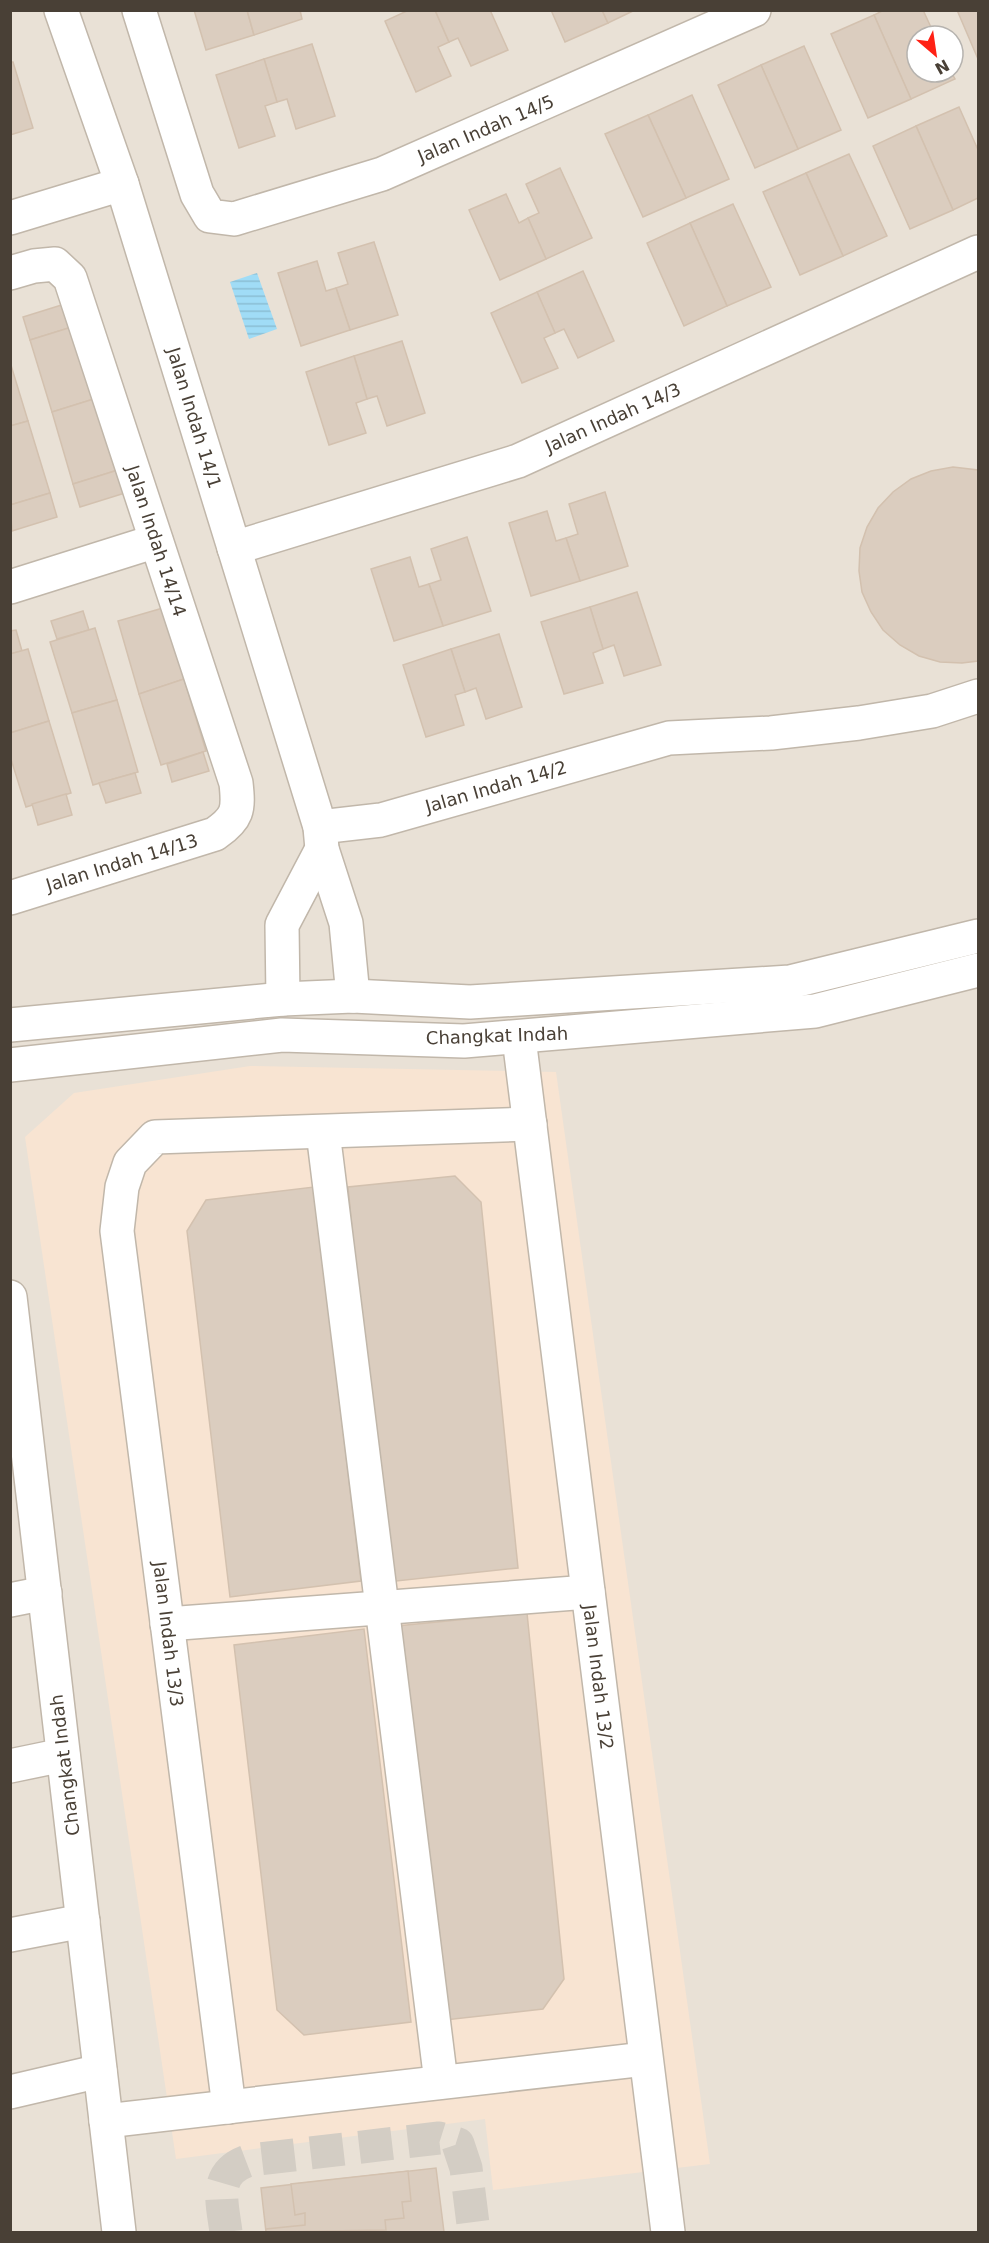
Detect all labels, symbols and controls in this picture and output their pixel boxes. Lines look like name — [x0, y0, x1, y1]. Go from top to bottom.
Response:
north arrow — [905, 24, 965, 84]
text: N — [932, 55, 952, 78]
street label: Jalan Indah 14/5 — [413, 90, 557, 167]
street label: Jalan Indah 14/1 — [163, 344, 226, 491]
street label: Jalan Indah 14/3 — [541, 378, 684, 457]
street label: Jalan Indah 14/14 — [122, 462, 191, 619]
street label: Jalan Indah 14/2 — [422, 756, 569, 817]
street label: Jalan Indah 14/13 — [42, 829, 200, 896]
street label: Changkat Indah — [425, 1023, 568, 1048]
street label: Jalan Indah 13/3 — [149, 1559, 188, 1708]
street label: Jalan Indah 13/2 — [579, 1602, 618, 1751]
street label: Changkat Indah — [45, 1693, 84, 1837]

